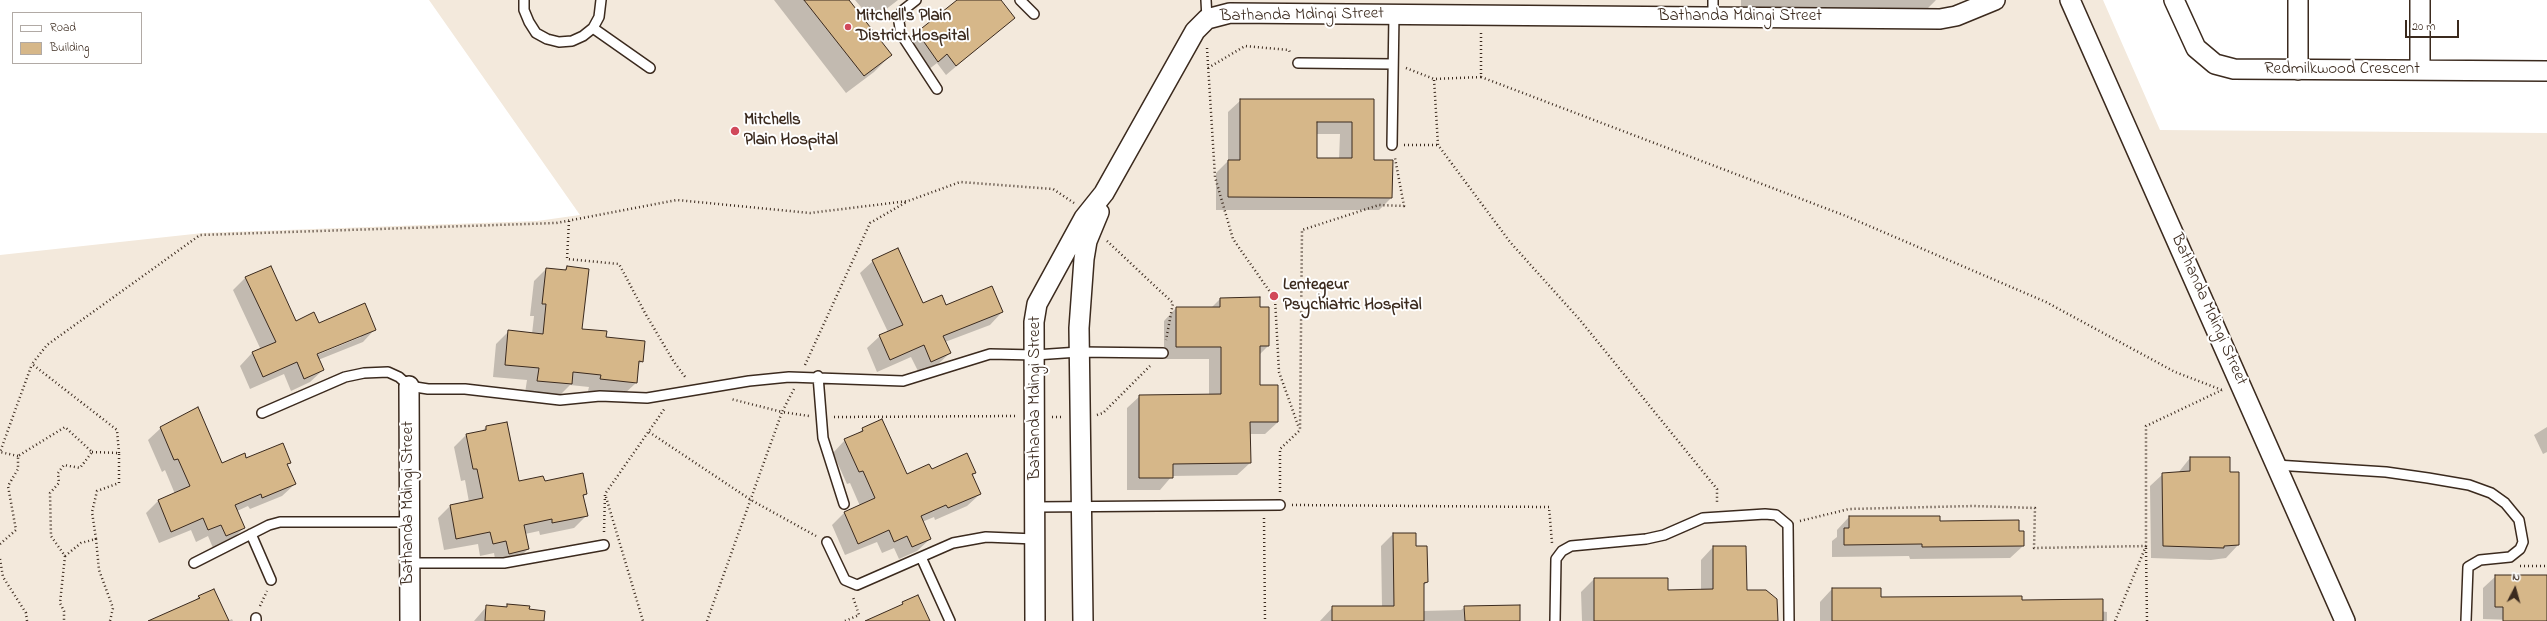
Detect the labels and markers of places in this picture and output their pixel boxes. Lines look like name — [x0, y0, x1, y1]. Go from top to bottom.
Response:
place label: Mitchell's Plain District Hospital — [856, 7, 969, 47]
marker: Mitchell's Plain District Hospital — [843, 22, 853, 32]
place label: Mitchells Plain Hospital — [744, 111, 838, 151]
marker: Mitchells Plain Hospital — [729, 125, 741, 137]
place label: Lentegeur Psychiatric Hospital — [1283, 276, 1422, 316]
marker: Lentegeur Psychiatric Hospital — [1268, 290, 1280, 302]

